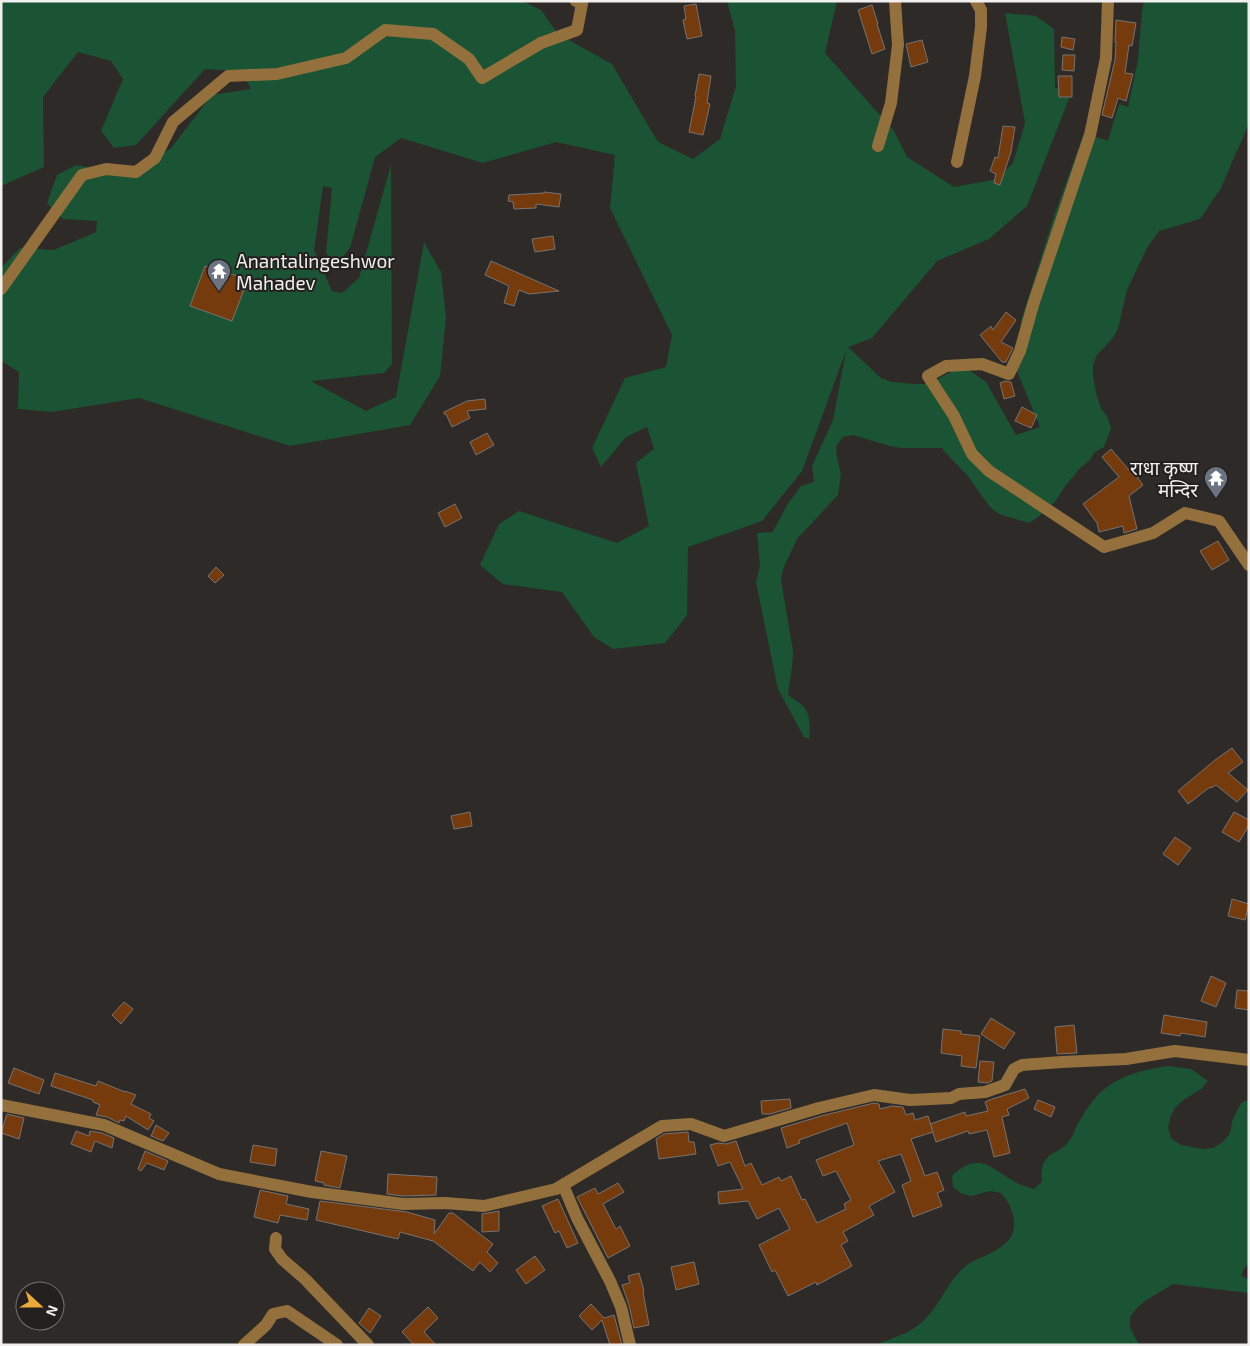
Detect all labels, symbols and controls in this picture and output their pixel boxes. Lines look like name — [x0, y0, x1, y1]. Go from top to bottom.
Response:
place label: Anantalingeshwor Mahadev — [236, 249, 395, 294]
temple icon: Anantalingeshwor Mahadev — [206, 258, 232, 292]
place label: राधा कृष्ण मन्दिर — [1130, 456, 1199, 501]
temple icon: राधा कृष्ण मन्दिर — [1203, 465, 1229, 499]
north arrow — [15, 1281, 65, 1331]
text: N — [43, 1303, 62, 1319]

